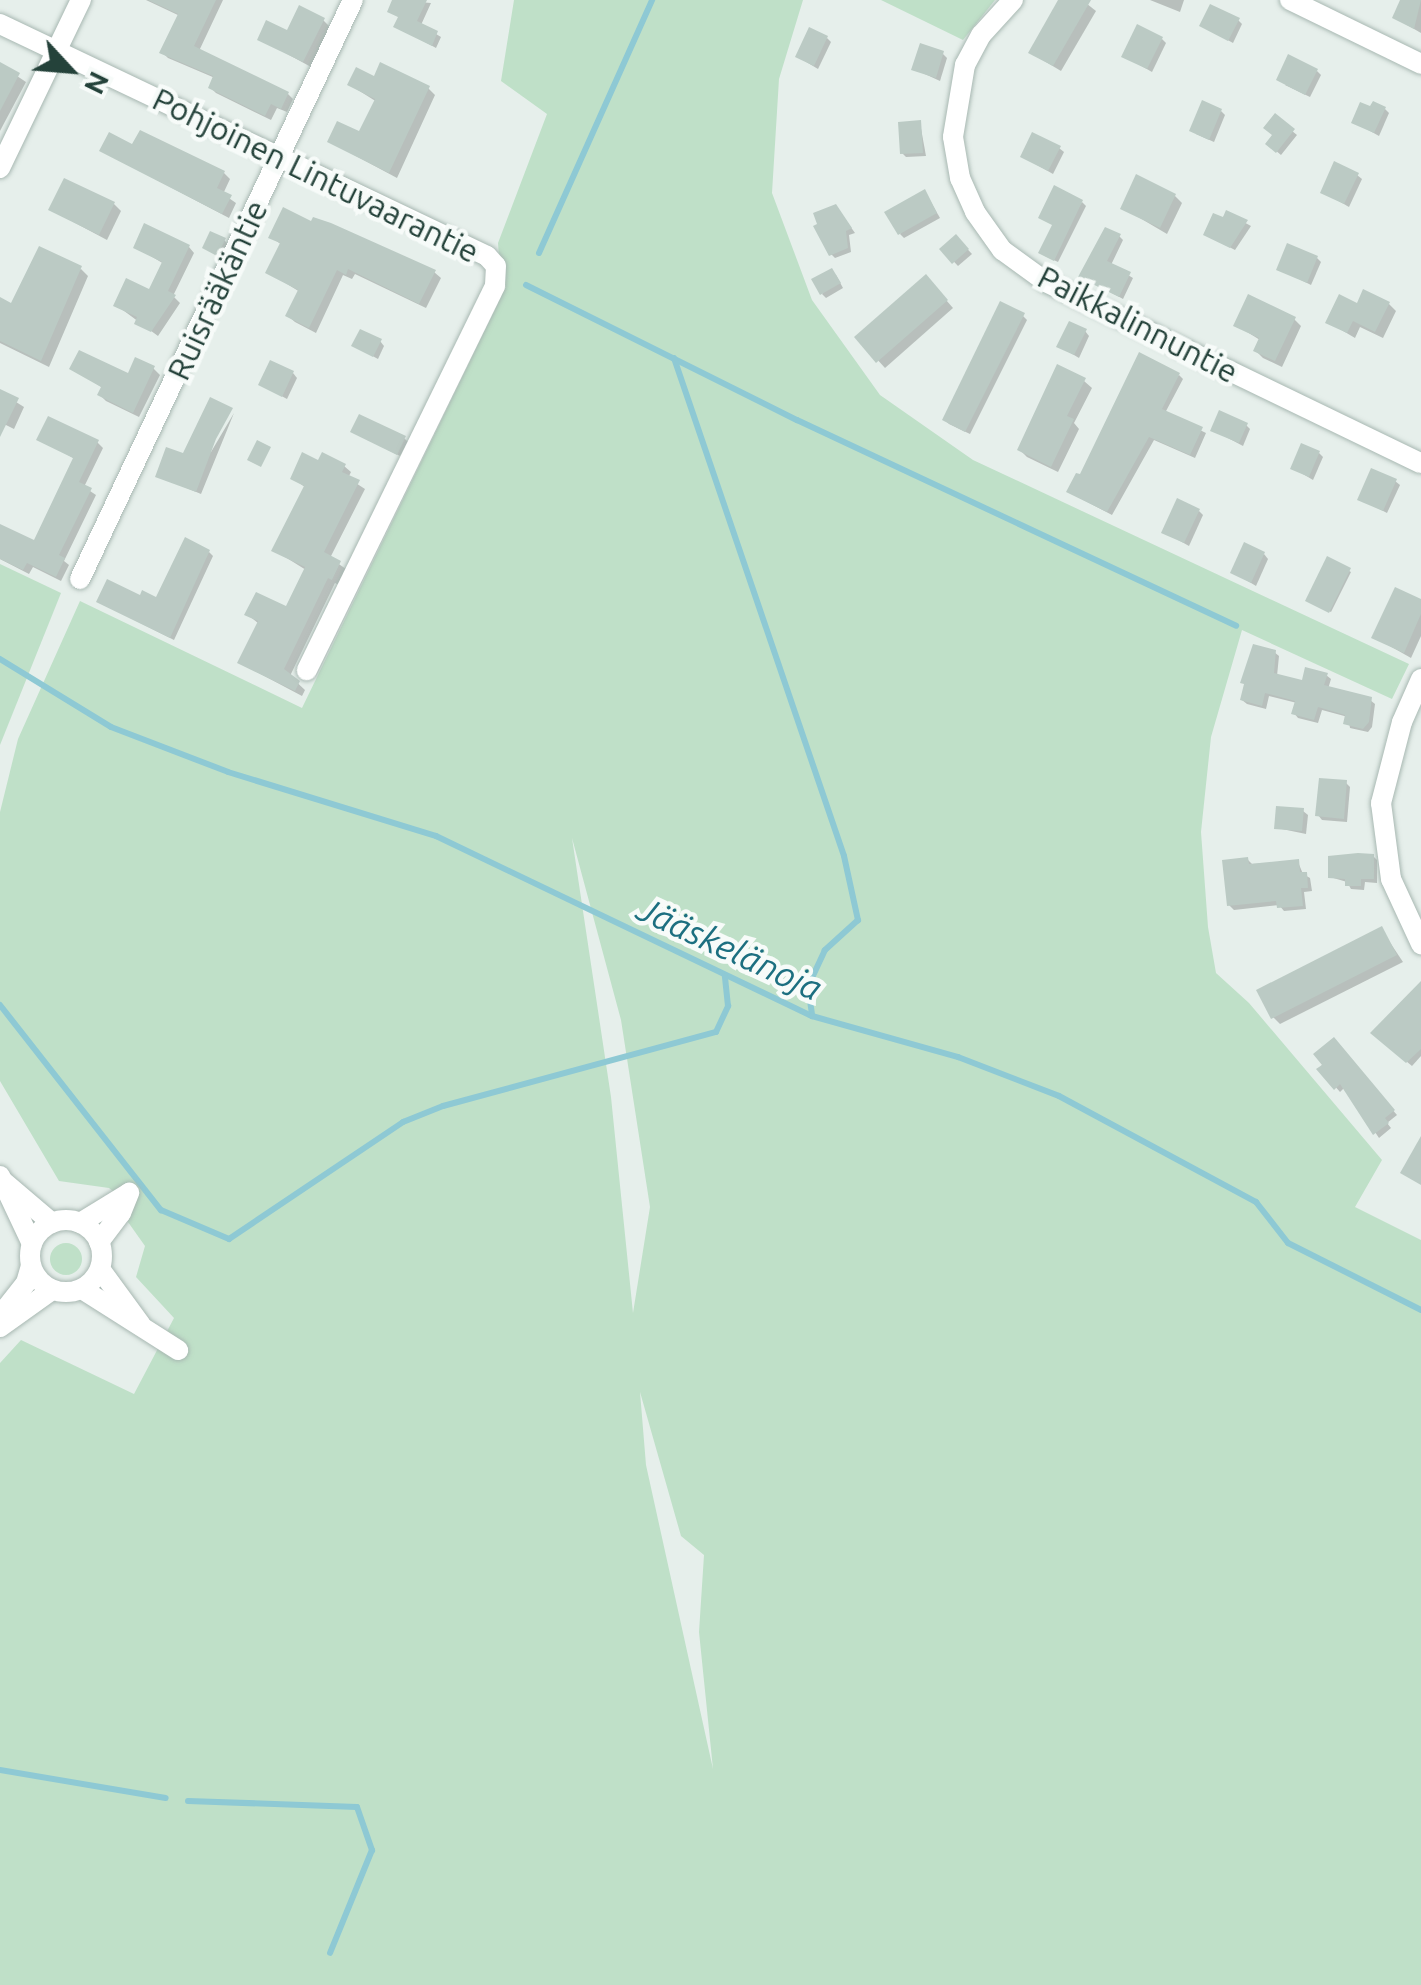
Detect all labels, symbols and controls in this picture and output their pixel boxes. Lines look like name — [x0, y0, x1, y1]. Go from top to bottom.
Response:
north arrow — [20, 20, 120, 120]
text: N — [79, 67, 116, 100]
street label: Pohjoinen Lintuvaarantie — [147, 79, 485, 271]
street label: Ruisrääkäntie — [159, 194, 275, 386]
street label: Paikkalinnuntie — [1032, 257, 1244, 391]
water label: Jääskelänoja — [631, 887, 829, 1009]

